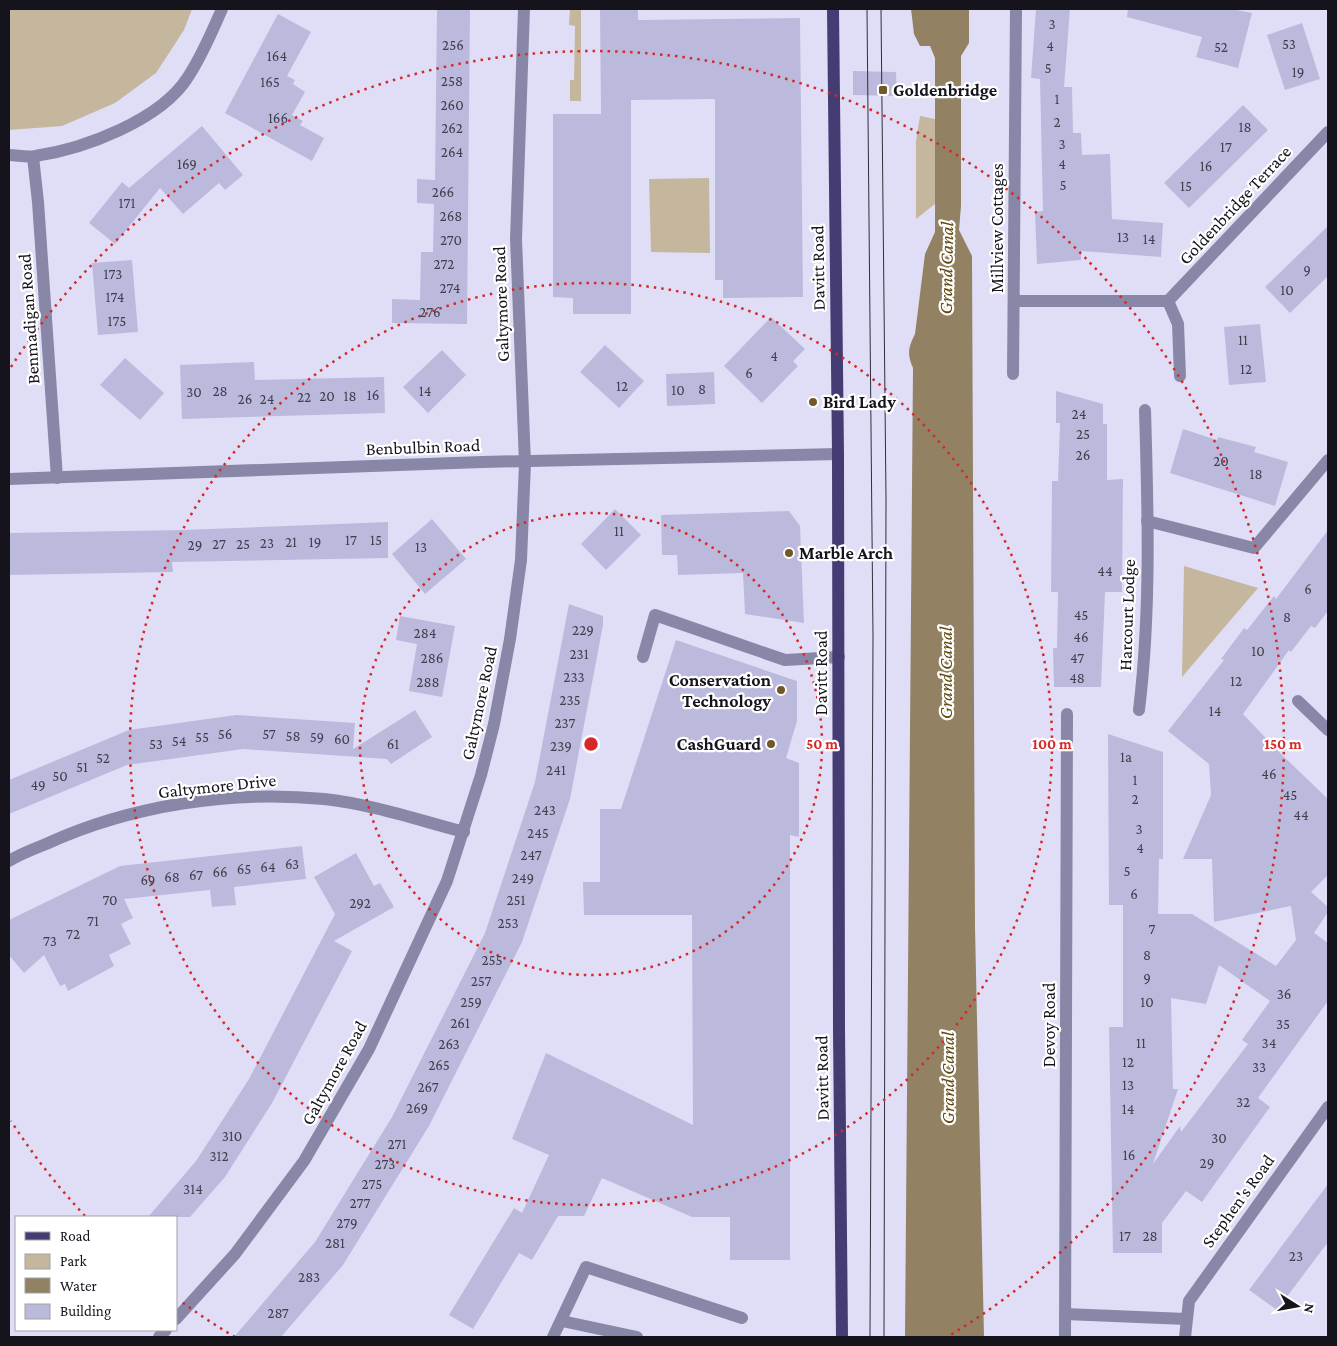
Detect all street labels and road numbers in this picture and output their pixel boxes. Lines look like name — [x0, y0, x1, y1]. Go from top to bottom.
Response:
street label: Goldenbridge Terrace — [1175, 141, 1295, 268]
street label: Millview Cottages — [987, 163, 1007, 293]
street label: Davitt Road — [807, 225, 829, 311]
street label: Galtymore Road — [489, 245, 513, 362]
street label: Benmadigan Road — [14, 252, 44, 385]
street label: Benbulbin Road — [365, 435, 481, 459]
street label: Harcourt Lodge — [1115, 559, 1139, 671]
street label: Davitt Road — [811, 630, 831, 716]
street label: Galtymore Road — [457, 644, 501, 762]
street label: Galtymore Drive — [157, 770, 277, 802]
street label: Devoy Road — [1039, 982, 1059, 1068]
street label: Galtymore Road — [297, 1017, 371, 1128]
street label: Davitt Road — [811, 1035, 833, 1121]
street label: Stephen's Road — [1198, 1150, 1279, 1251]

